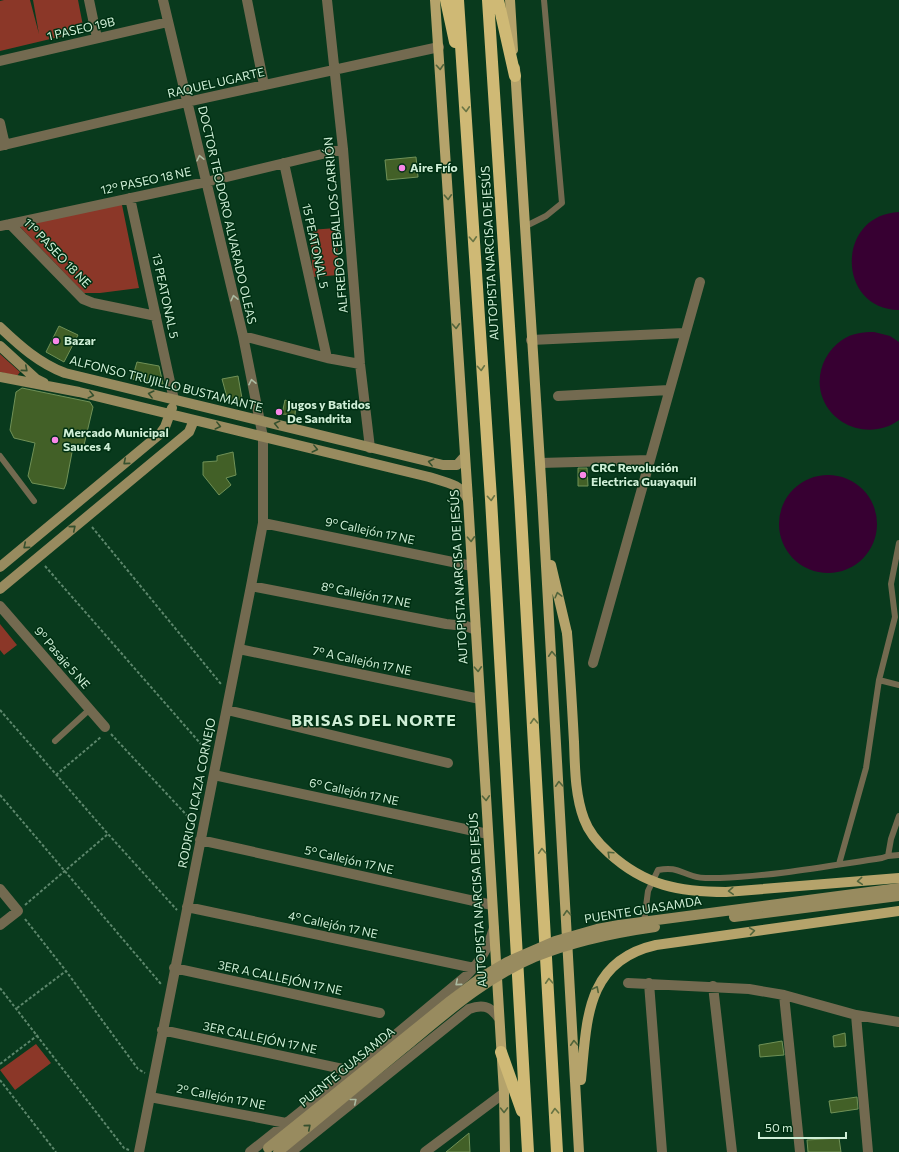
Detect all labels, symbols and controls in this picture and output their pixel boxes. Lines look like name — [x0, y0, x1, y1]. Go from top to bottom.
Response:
street label: 1 PASEO 19B — [46, 13, 116, 43]
street label: RAQUEL UGARTE — [166, 64, 266, 100]
one-way arrow — [436, 64, 445, 70]
street label: DOCTOR TEODORO ALVARADO OLEAS — [196, 104, 260, 325]
one-way arrow — [461, 106, 470, 112]
street label: ALFREDO CEBALLOS CARRIÓN — [320, 136, 350, 314]
one-way arrow — [196, 155, 205, 162]
place label: Aire Frío — [410, 160, 458, 174]
marker: Aire Frío — [397, 163, 407, 173]
street label: 12° PASEO 18 NE — [99, 164, 192, 196]
street label: AUTOPISTA NARCISA DE JESÚS — [477, 165, 502, 341]
one-way arrow — [444, 194, 453, 200]
street label: 15 PEATONAL 5 — [300, 202, 332, 290]
street label: 11° PASEO 18 NE — [21, 215, 94, 290]
one-way arrow — [469, 235, 478, 242]
street label: 13 PEATONAL 5 — [150, 252, 182, 340]
one-way arrow — [230, 295, 238, 301]
one-way arrow — [452, 323, 461, 329]
place label: Bazar — [64, 333, 96, 347]
marker: Bazar — [51, 336, 61, 346]
street label: ALFONSO TRUJILLO BUSTAMANTE — [68, 352, 264, 415]
one-way arrow — [20, 364, 28, 372]
one-way arrow — [477, 365, 486, 371]
one-way arrow — [249, 379, 257, 385]
one-way arrow — [88, 391, 94, 399]
one-way arrow — [148, 391, 154, 399]
place label: Jugos y Batidos De Sandrita — [287, 397, 371, 425]
marker: Jugos y Batidos De Sandrita — [274, 407, 284, 417]
one-way arrow — [214, 421, 221, 430]
one-way arrow — [274, 421, 280, 429]
place label: Mercado Municipal Sauces 4 — [63, 425, 169, 453]
marker: Mercado Municipal Sauces 4 — [50, 435, 60, 445]
one-way arrow — [312, 445, 318, 453]
one-way arrow — [123, 458, 130, 465]
one-way arrow — [427, 459, 434, 467]
place label: CRC Revolución Electrica Guayaquil — [591, 460, 696, 488]
marker: CRC Revolución Electrica Guayaquil — [578, 470, 588, 480]
street label: AUTOPISTA NARCISA DE JESÚS — [446, 489, 471, 665]
one-way arrow — [486, 495, 495, 501]
street label: 9º Callejón 17 NE — [324, 514, 416, 546]
one-way arrow — [68, 526, 76, 533]
one-way arrow — [466, 536, 475, 542]
one-way arrow — [23, 541, 30, 548]
street label: 8º Callejón 17 NE — [320, 578, 412, 610]
one-way arrow — [555, 592, 563, 598]
street label: 9º Pasaje 5 NE — [32, 623, 93, 691]
street label: 7º A Callejón 17 NE — [311, 643, 413, 677]
one-way arrow — [547, 651, 556, 657]
one-way arrow — [474, 666, 483, 672]
district label: BRISAS DEL NORTE — [291, 710, 457, 729]
street label: RODRIGO ICAZA CORNEJO — [175, 716, 218, 869]
one-way arrow — [529, 718, 538, 724]
street label: 6º Callejón 17 NE — [308, 775, 400, 807]
one-way arrow — [555, 781, 564, 787]
one-way arrow — [482, 795, 490, 801]
street label: AUTOPISTA NARCISA DE JESÚS — [465, 812, 490, 988]
street label: 5º Callejón 17 NE — [303, 842, 395, 876]
one-way arrow — [537, 848, 546, 854]
one-way arrow — [607, 852, 615, 859]
one-way arrow — [857, 877, 863, 886]
one-way arrow — [728, 887, 734, 896]
street label: PUENTE GUASAMDA — [583, 893, 703, 925]
street label: 4º Callejón 17 NE — [287, 908, 379, 940]
one-way arrow — [563, 910, 571, 916]
one-way arrow — [749, 927, 755, 936]
street label: 3ER A CALLEJÓN 17 NE — [217, 957, 344, 998]
one-way arrow — [455, 978, 463, 985]
one-way arrow — [544, 978, 553, 984]
one-way arrow — [592, 986, 599, 993]
street label: 3ER CALLEJÓN 17 NE — [202, 1018, 319, 1057]
street label: PUENTE GUASAMDA — [296, 1023, 397, 1109]
one-way arrow — [570, 1040, 578, 1046]
street label: 2º Callejón 17 NE — [175, 1080, 267, 1112]
one-way arrow — [349, 1099, 357, 1106]
one-way arrow — [500, 1107, 508, 1113]
one-way arrow — [551, 1108, 560, 1114]
scale bar — [759, 1114, 846, 1140]
text: 50 m — [765, 1120, 793, 1134]
one-way arrow — [303, 1125, 310, 1132]

